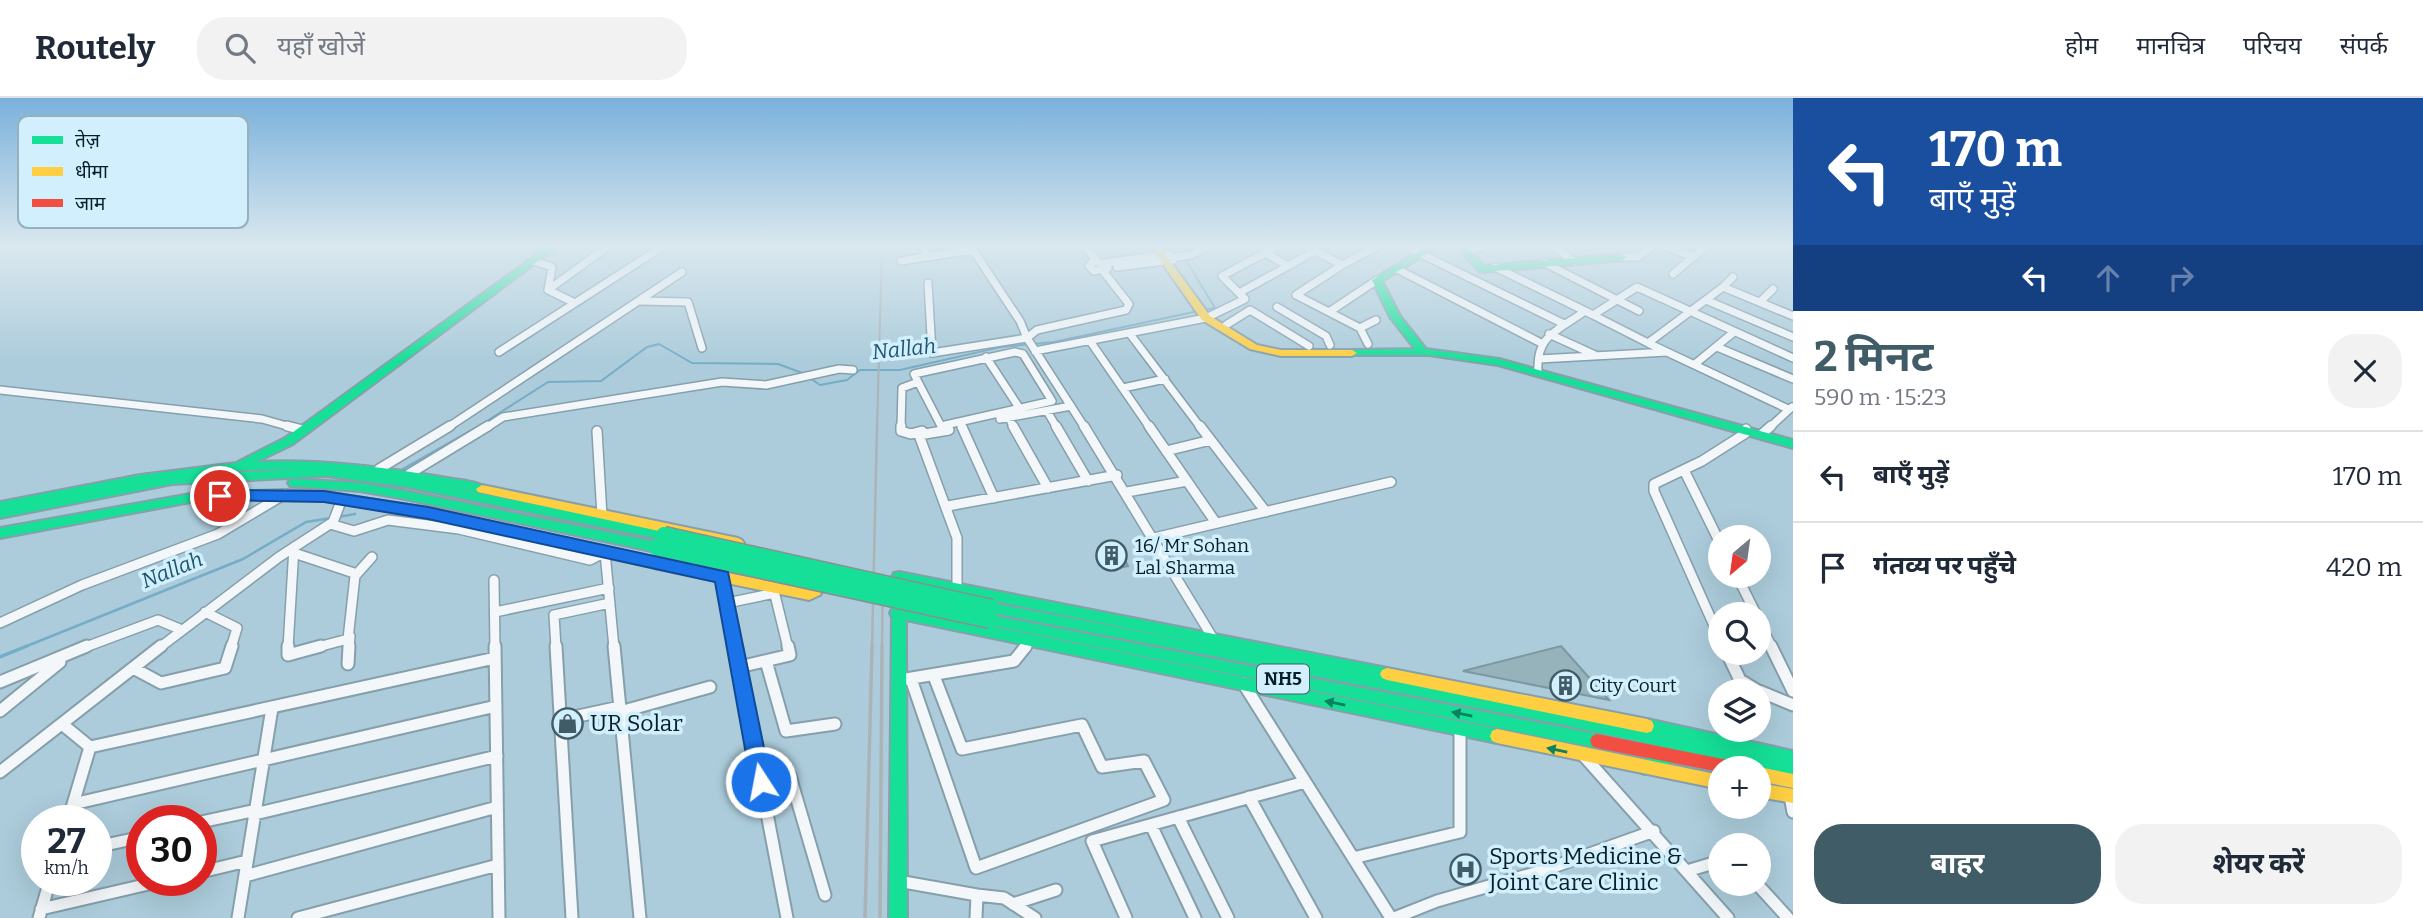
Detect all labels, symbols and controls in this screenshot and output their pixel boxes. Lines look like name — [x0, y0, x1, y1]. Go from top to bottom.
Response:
search box — [197, 17, 687, 80]
text: Routely — [35, 28, 155, 68]
icon: search — [221, 29, 259, 67]
text: यहाँ खोजें — [277, 31, 365, 62]
text: होम — [2065, 32, 2098, 60]
text: मानचित्र — [2136, 32, 2205, 60]
text: परिचय — [2243, 32, 2302, 60]
text: संपर्क — [2340, 32, 2388, 60]
legend — [18, 116, 248, 228]
text: 170 m — [1929, 120, 2062, 179]
icon: left — [1814, 126, 1905, 217]
text: तेज़ — [75, 129, 101, 152]
text: धीमा — [75, 160, 109, 183]
text: बाएँ मुड़ें — [1929, 180, 2016, 218]
text: जाम — [75, 192, 106, 215]
icon: left — [2016, 259, 2054, 297]
icon: ahead — [2089, 259, 2127, 297]
icon: right — [2162, 259, 2200, 297]
text: 2 मिनट — [1814, 332, 1933, 382]
water label: Nallah — [871, 333, 937, 365]
button: close — [2328, 334, 2402, 408]
text: 590 m · 15:23 — [1814, 383, 1947, 411]
icon: left — [1814, 458, 1852, 496]
text: बाएँ मुड़ें — [1873, 459, 1949, 490]
text: 170 m — [2332, 461, 2402, 492]
pin — [190, 466, 250, 526]
icon: arrive — [201, 477, 239, 515]
north arrow — [1708, 525, 1771, 588]
map controls — [1708, 525, 1771, 896]
place label: 16/ Mr Sohan Lal Sharma — [1135, 534, 1249, 579]
building icon: 16/ Mr Sohan Lal Sharma — [1095, 539, 1129, 573]
water label: Nallah — [137, 546, 207, 594]
icon: arrive — [1814, 549, 1852, 587]
text: गंतव्य पर पहुँचे — [1873, 550, 2016, 581]
text: 420 m — [2326, 552, 2402, 583]
button: search — [1708, 602, 1771, 665]
road number: NH5 — [1257, 664, 1309, 694]
building icon: City Court — [1549, 668, 1583, 702]
place label: City Court — [1589, 674, 1677, 697]
button: layers — [1708, 679, 1771, 742]
one-way arrow — [1324, 697, 1346, 708]
shop icon: UR Solar — [550, 706, 584, 740]
place label: UR Solar — [590, 709, 683, 737]
one-way arrow — [1451, 709, 1473, 720]
one-way arrow — [1546, 744, 1568, 755]
position arrow — [724, 745, 798, 819]
button: + — [1708, 756, 1771, 819]
speed limit sign: 30 — [126, 805, 217, 896]
text: 27 — [47, 820, 86, 862]
button: बाहर — [1814, 824, 2101, 904]
button: शेयर करें — [2115, 824, 2402, 904]
button: − — [1708, 833, 1771, 896]
place label: Sports Medicine & Joint Care Clinic — [1488, 842, 1682, 896]
hospital icon: Sports Medicine & Joint Care Clinic — [1449, 852, 1483, 886]
text: km/h — [44, 857, 89, 879]

